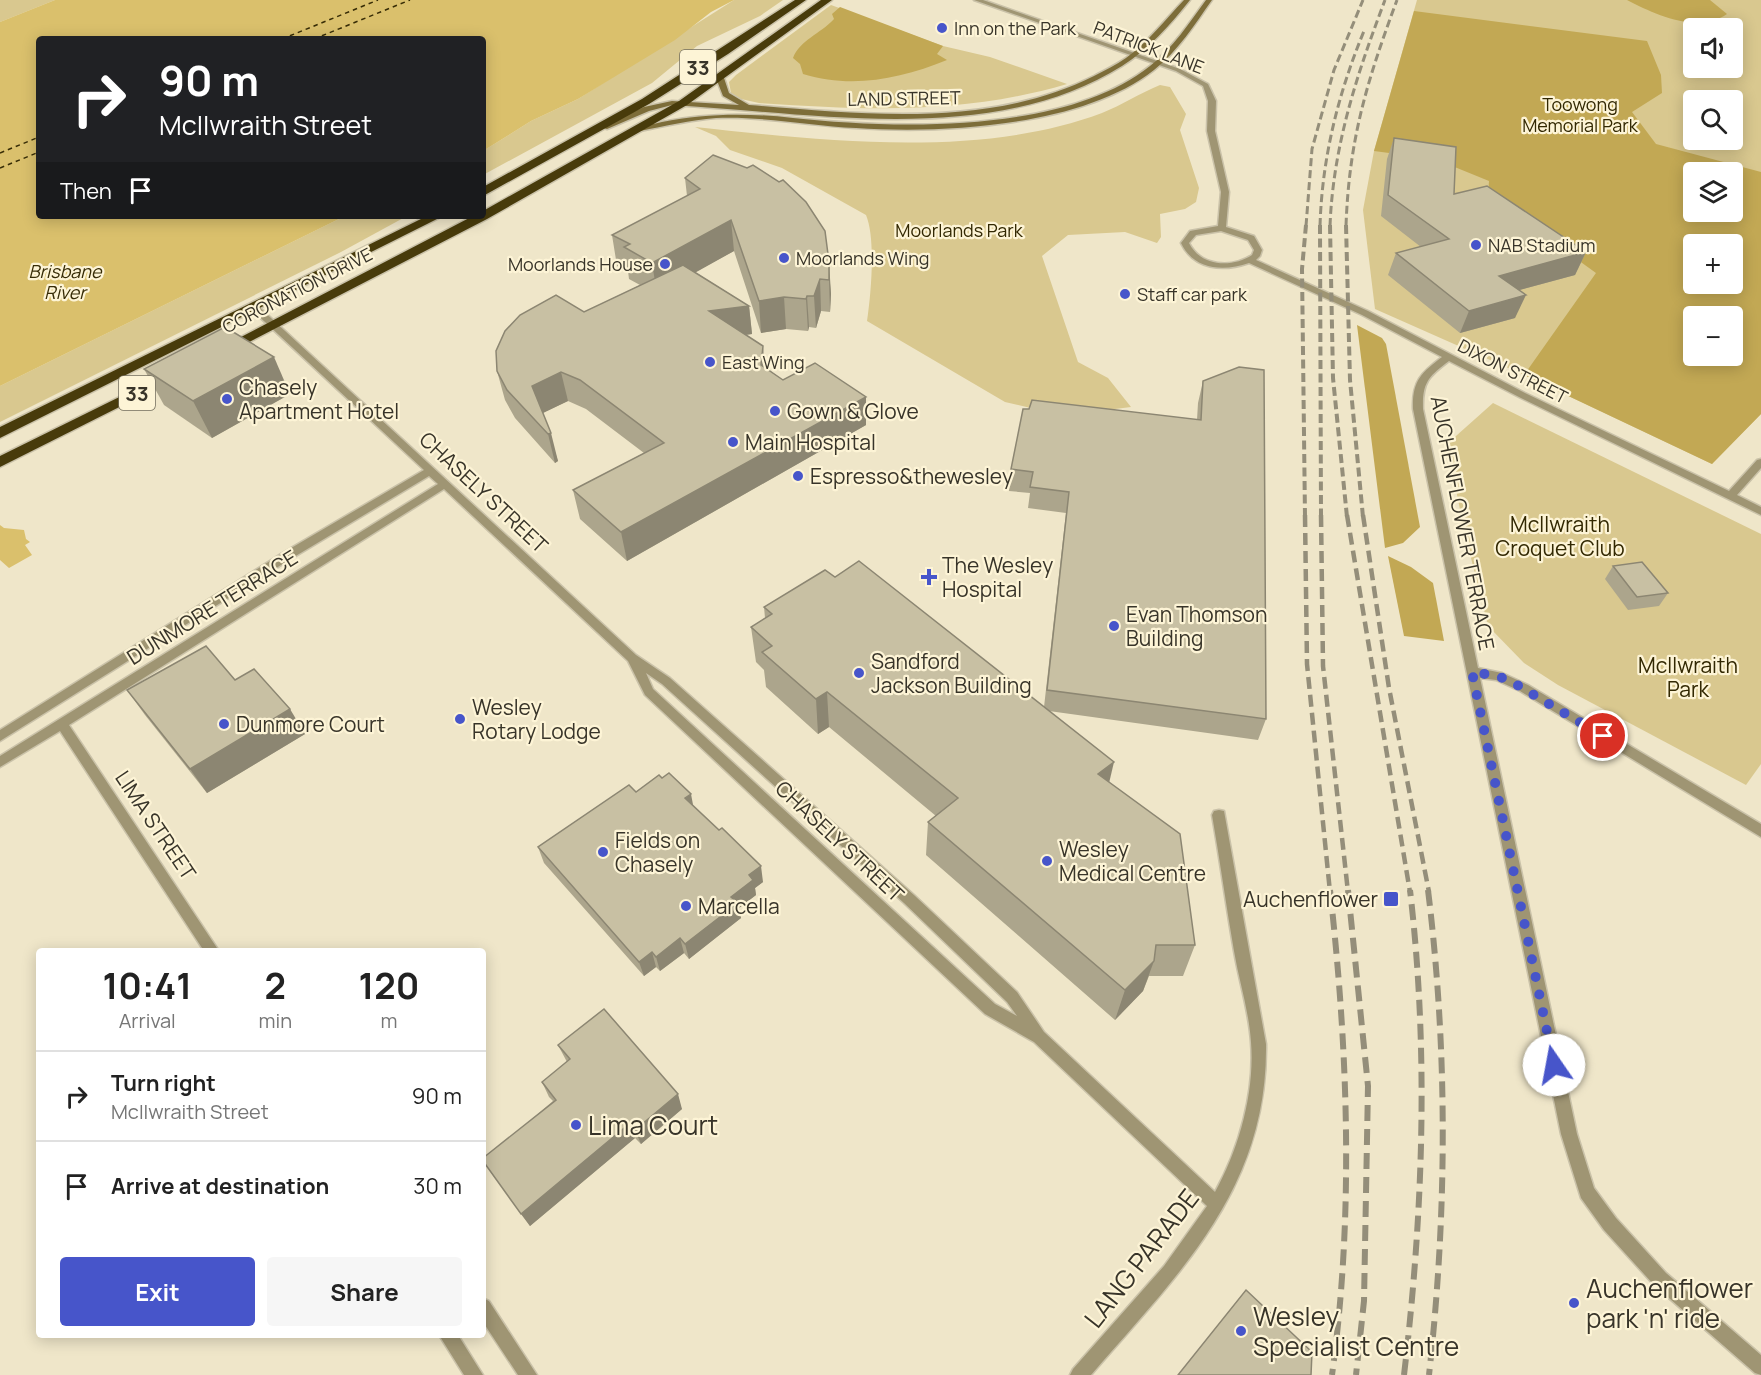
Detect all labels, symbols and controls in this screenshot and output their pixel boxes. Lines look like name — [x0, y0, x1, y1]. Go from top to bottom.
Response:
street label: PATRICK LANE — [1090, 15, 1208, 79]
place label: Inn on the Park — [954, 16, 1077, 40]
map controls — [1683, 18, 1743, 366]
button: sound — [1683, 18, 1743, 78]
marker: Inn on the Park — [935, 21, 949, 35]
road number: 33 — [680, 50, 716, 84]
text: 90 m — [159, 51, 259, 109]
icon: right — [60, 60, 138, 138]
street label: LAND STREET — [847, 85, 961, 111]
button: search — [1683, 90, 1743, 150]
park label: Toowong Memorial Park — [1522, 92, 1639, 137]
text: McIlwraith Street — [159, 106, 372, 143]
button: layers — [1683, 162, 1743, 222]
icon: arrive — [124, 174, 157, 207]
text: Then — [60, 176, 112, 206]
park label: Moorlands Park — [895, 218, 1024, 242]
place label: NAB Stadium — [1488, 233, 1596, 257]
button: + — [1683, 234, 1743, 294]
marker: NAB Stadium — [1469, 238, 1483, 252]
street label: CORONATION DRIVE — [218, 242, 376, 338]
place label: Moorlands Wing — [796, 246, 930, 270]
marker: Moorlands Wing — [777, 251, 791, 265]
place label: Moorlands House — [508, 252, 653, 276]
marker: Moorlands House — [658, 257, 672, 271]
water label: Brisbane River — [29, 259, 103, 304]
place label: Staff car park — [1137, 282, 1248, 306]
marker: Staff car park — [1118, 287, 1132, 301]
button: − — [1683, 306, 1743, 366]
street label: DIXON STREET — [1454, 333, 1572, 409]
place label: East Wing — [722, 350, 805, 374]
marker: East Wing — [703, 355, 717, 369]
place label: Chasely Apartment Hotel — [239, 373, 399, 425]
road number: 33 — [119, 376, 155, 410]
marker: Chasely Apartment Hotel — [220, 392, 234, 406]
street label: AUCHENFLOWER TERRACE — [1425, 393, 1501, 653]
place label: Gown & Glove — [787, 397, 919, 425]
marker: Gown & Glove — [768, 404, 782, 418]
street label: CHASELY STREET — [414, 425, 555, 559]
place label: Main Hospital — [745, 428, 876, 456]
marker: Main Hospital — [726, 435, 740, 449]
place label: Espresso&thewesley — [810, 462, 1013, 490]
marker: Espresso&thewesley — [791, 469, 805, 483]
park label: McIlwraith Croquet Club — [1495, 510, 1625, 562]
street label: DUNMORE TERRACE — [121, 543, 303, 671]
place label: The Wesley Hospital — [942, 551, 1053, 603]
marker: The Wesley Hospital — [920, 568, 938, 586]
place label: Evan Thomson Building — [1126, 600, 1268, 652]
marker: Evan Thomson Building — [1107, 619, 1121, 633]
place label: Sandford Jackson Building — [871, 647, 1032, 699]
park label: McIlwraith Park — [1638, 651, 1738, 703]
marker: Sandford Jackson Building — [852, 666, 866, 680]
place label: Wesley Rotary Lodge — [472, 693, 601, 745]
place label: Dunmore Court — [236, 710, 385, 738]
pin — [1577, 710, 1628, 761]
marker: Wesley Rotary Lodge — [453, 712, 467, 726]
marker: Dunmore Court — [217, 717, 231, 731]
icon: arrive — [1586, 719, 1619, 752]
street label: LIMA STREET — [109, 765, 203, 885]
street label: CHASELY STREET — [770, 774, 911, 908]
place label: Fields on Chasely — [615, 826, 700, 878]
place label: Wesley Medical Centre — [1059, 835, 1206, 887]
marker: Fields on Chasely — [596, 845, 610, 859]
marker: Wesley Medical Centre — [1040, 854, 1054, 868]
place label: Auchenflower — [1243, 885, 1378, 913]
marker: Auchenflower — [1382, 890, 1400, 908]
place label: Marcella — [698, 892, 780, 920]
marker: Marcella — [679, 899, 693, 913]
text: 10:41 — [103, 961, 192, 1010]
text: 2 — [265, 961, 286, 1010]
text: 120 — [359, 961, 419, 1010]
text: Arrival — [119, 1007, 176, 1034]
text: min — [259, 1007, 292, 1034]
text: m — [381, 1007, 397, 1034]
position arrow — [1522, 1033, 1586, 1097]
text: Turn right — [111, 1068, 216, 1098]
icon: right — [60, 1080, 93, 1113]
text: 90 m — [412, 1081, 462, 1111]
text: McIlwraith Street — [111, 1098, 269, 1125]
place label: Lima Court — [588, 1107, 718, 1143]
marker: Lima Court — [569, 1118, 583, 1132]
icon: arrive — [60, 1170, 93, 1203]
text: Arrive at destination — [111, 1171, 329, 1201]
text: 30 m — [413, 1171, 462, 1201]
street label: LANG PARADE — [1075, 1181, 1207, 1335]
button: Exit — [60, 1257, 255, 1326]
button: Share — [267, 1257, 462, 1326]
place label: Auchenflower park 'n' ride — [1586, 1270, 1753, 1336]
marker: Auchenflower park 'n' ride — [1567, 1296, 1581, 1310]
place label: Wesley Specialist Centre — [1253, 1298, 1459, 1364]
marker: Wesley Specialist Centre — [1234, 1324, 1248, 1338]

